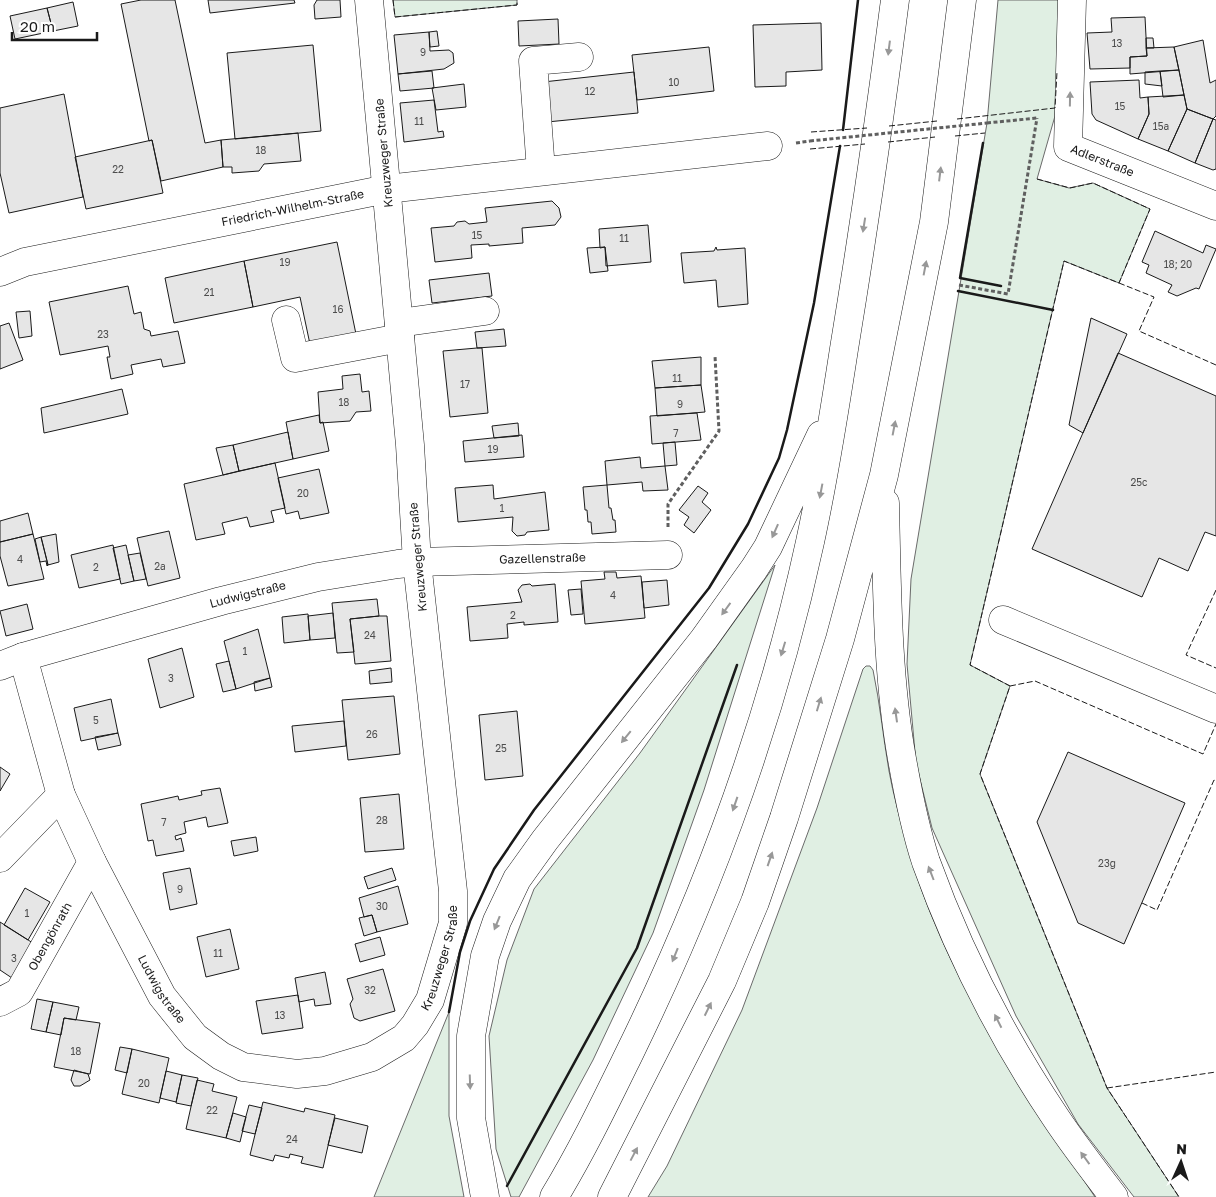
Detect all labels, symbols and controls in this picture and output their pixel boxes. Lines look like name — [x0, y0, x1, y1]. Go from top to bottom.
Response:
scale bar — [12, 10, 98, 42]
text: 20 m — [20, 17, 55, 35]
house number: 13 — [1112, 37, 1122, 49]
one-way arrow — [885, 41, 893, 57]
house number: 9 — [420, 46, 426, 58]
house number: 10 — [668, 76, 680, 88]
house number: 12 — [585, 85, 596, 97]
one-way arrow — [1066, 90, 1074, 106]
street label: Kreuzweger Straße — [371, 98, 396, 208]
house number: 15 — [1115, 100, 1126, 112]
house number: 11 — [414, 115, 424, 127]
house number: 15a — [1153, 120, 1169, 132]
street label: Adlerstraße — [1069, 141, 1137, 180]
house number: 18 — [256, 144, 266, 156]
house number: 22 — [112, 163, 124, 175]
one-way arrow — [937, 165, 945, 181]
street label: Friedrich-Wilhelm-Straße — [220, 186, 365, 229]
one-way arrow — [860, 218, 868, 234]
house number: 15 — [472, 229, 483, 241]
house number: 11 — [619, 232, 629, 244]
house number: 19 — [280, 256, 290, 268]
house number: 18; 20 — [1164, 258, 1192, 270]
one-way arrow — [921, 261, 929, 276]
house number: 21 — [204, 286, 214, 298]
house number: 16 — [333, 303, 343, 315]
house number: 23 — [97, 328, 109, 340]
house number: 11 — [672, 372, 682, 384]
house number: 17 — [460, 378, 470, 390]
house number: 18 — [339, 396, 349, 408]
house number: 9 — [677, 398, 683, 410]
one-way arrow — [890, 419, 898, 435]
house number: 7 — [673, 427, 679, 439]
house number: 19 — [488, 443, 498, 455]
house number: 25c — [1130, 476, 1148, 488]
one-way arrow — [816, 484, 824, 500]
house number: 20 — [297, 487, 309, 499]
street label: Kreuzweger Straße — [405, 502, 430, 612]
house number: 1 — [500, 502, 505, 514]
one-way arrow — [771, 524, 779, 538]
street label: Gazellenstraße — [499, 549, 586, 567]
house number: 4 — [17, 553, 23, 565]
house number: 2a — [154, 560, 166, 572]
house number: 2 — [93, 561, 99, 573]
street label: Ludwigstraße — [208, 577, 287, 611]
house number: 4 — [610, 589, 616, 601]
one-way arrow — [721, 602, 731, 616]
house number: 2 — [510, 609, 516, 621]
house number: 24 — [364, 629, 376, 641]
one-way arrow — [779, 642, 787, 657]
house number: 1 — [243, 645, 248, 657]
house number: 3 — [168, 672, 174, 684]
one-way arrow — [816, 696, 824, 711]
one-way arrow — [892, 706, 900, 722]
house number: 5 — [93, 714, 99, 726]
house number: 26 — [366, 728, 378, 740]
one-way arrow — [620, 730, 631, 743]
house number: 25 — [495, 742, 507, 754]
one-way arrow — [731, 797, 738, 812]
house number: 28 — [376, 814, 388, 826]
house number: 7 — [161, 816, 167, 828]
one-way arrow — [766, 851, 774, 866]
house number: 23g — [1098, 857, 1116, 869]
one-way arrow — [926, 866, 934, 880]
house number: 9 — [177, 883, 183, 895]
street label: Obengönrath — [25, 900, 75, 973]
house number: 30 — [376, 900, 388, 912]
street label: Kreuzweger Straße — [417, 905, 460, 1013]
house number: 1 — [25, 907, 30, 919]
one-way arrow — [493, 916, 501, 931]
house number: 11 — [213, 947, 223, 959]
one-way arrow — [671, 948, 678, 963]
house number: 3 — [11, 952, 17, 964]
street label: Ludwigstraße — [135, 952, 189, 1026]
house number: 32 — [364, 984, 376, 996]
one-way arrow — [704, 1002, 712, 1016]
house number: 13 — [275, 1009, 285, 1021]
one-way arrow — [994, 1013, 1002, 1028]
house number: 18 — [71, 1045, 81, 1057]
one-way arrow — [466, 1074, 474, 1090]
house number: 20 — [138, 1077, 150, 1089]
house number: 22 — [206, 1104, 218, 1116]
house number: 24 — [286, 1133, 298, 1145]
north arrow — [1156, 1137, 1206, 1187]
text: N — [1176, 1140, 1187, 1157]
one-way arrow — [630, 1147, 638, 1161]
one-way arrow — [1080, 1151, 1090, 1165]

